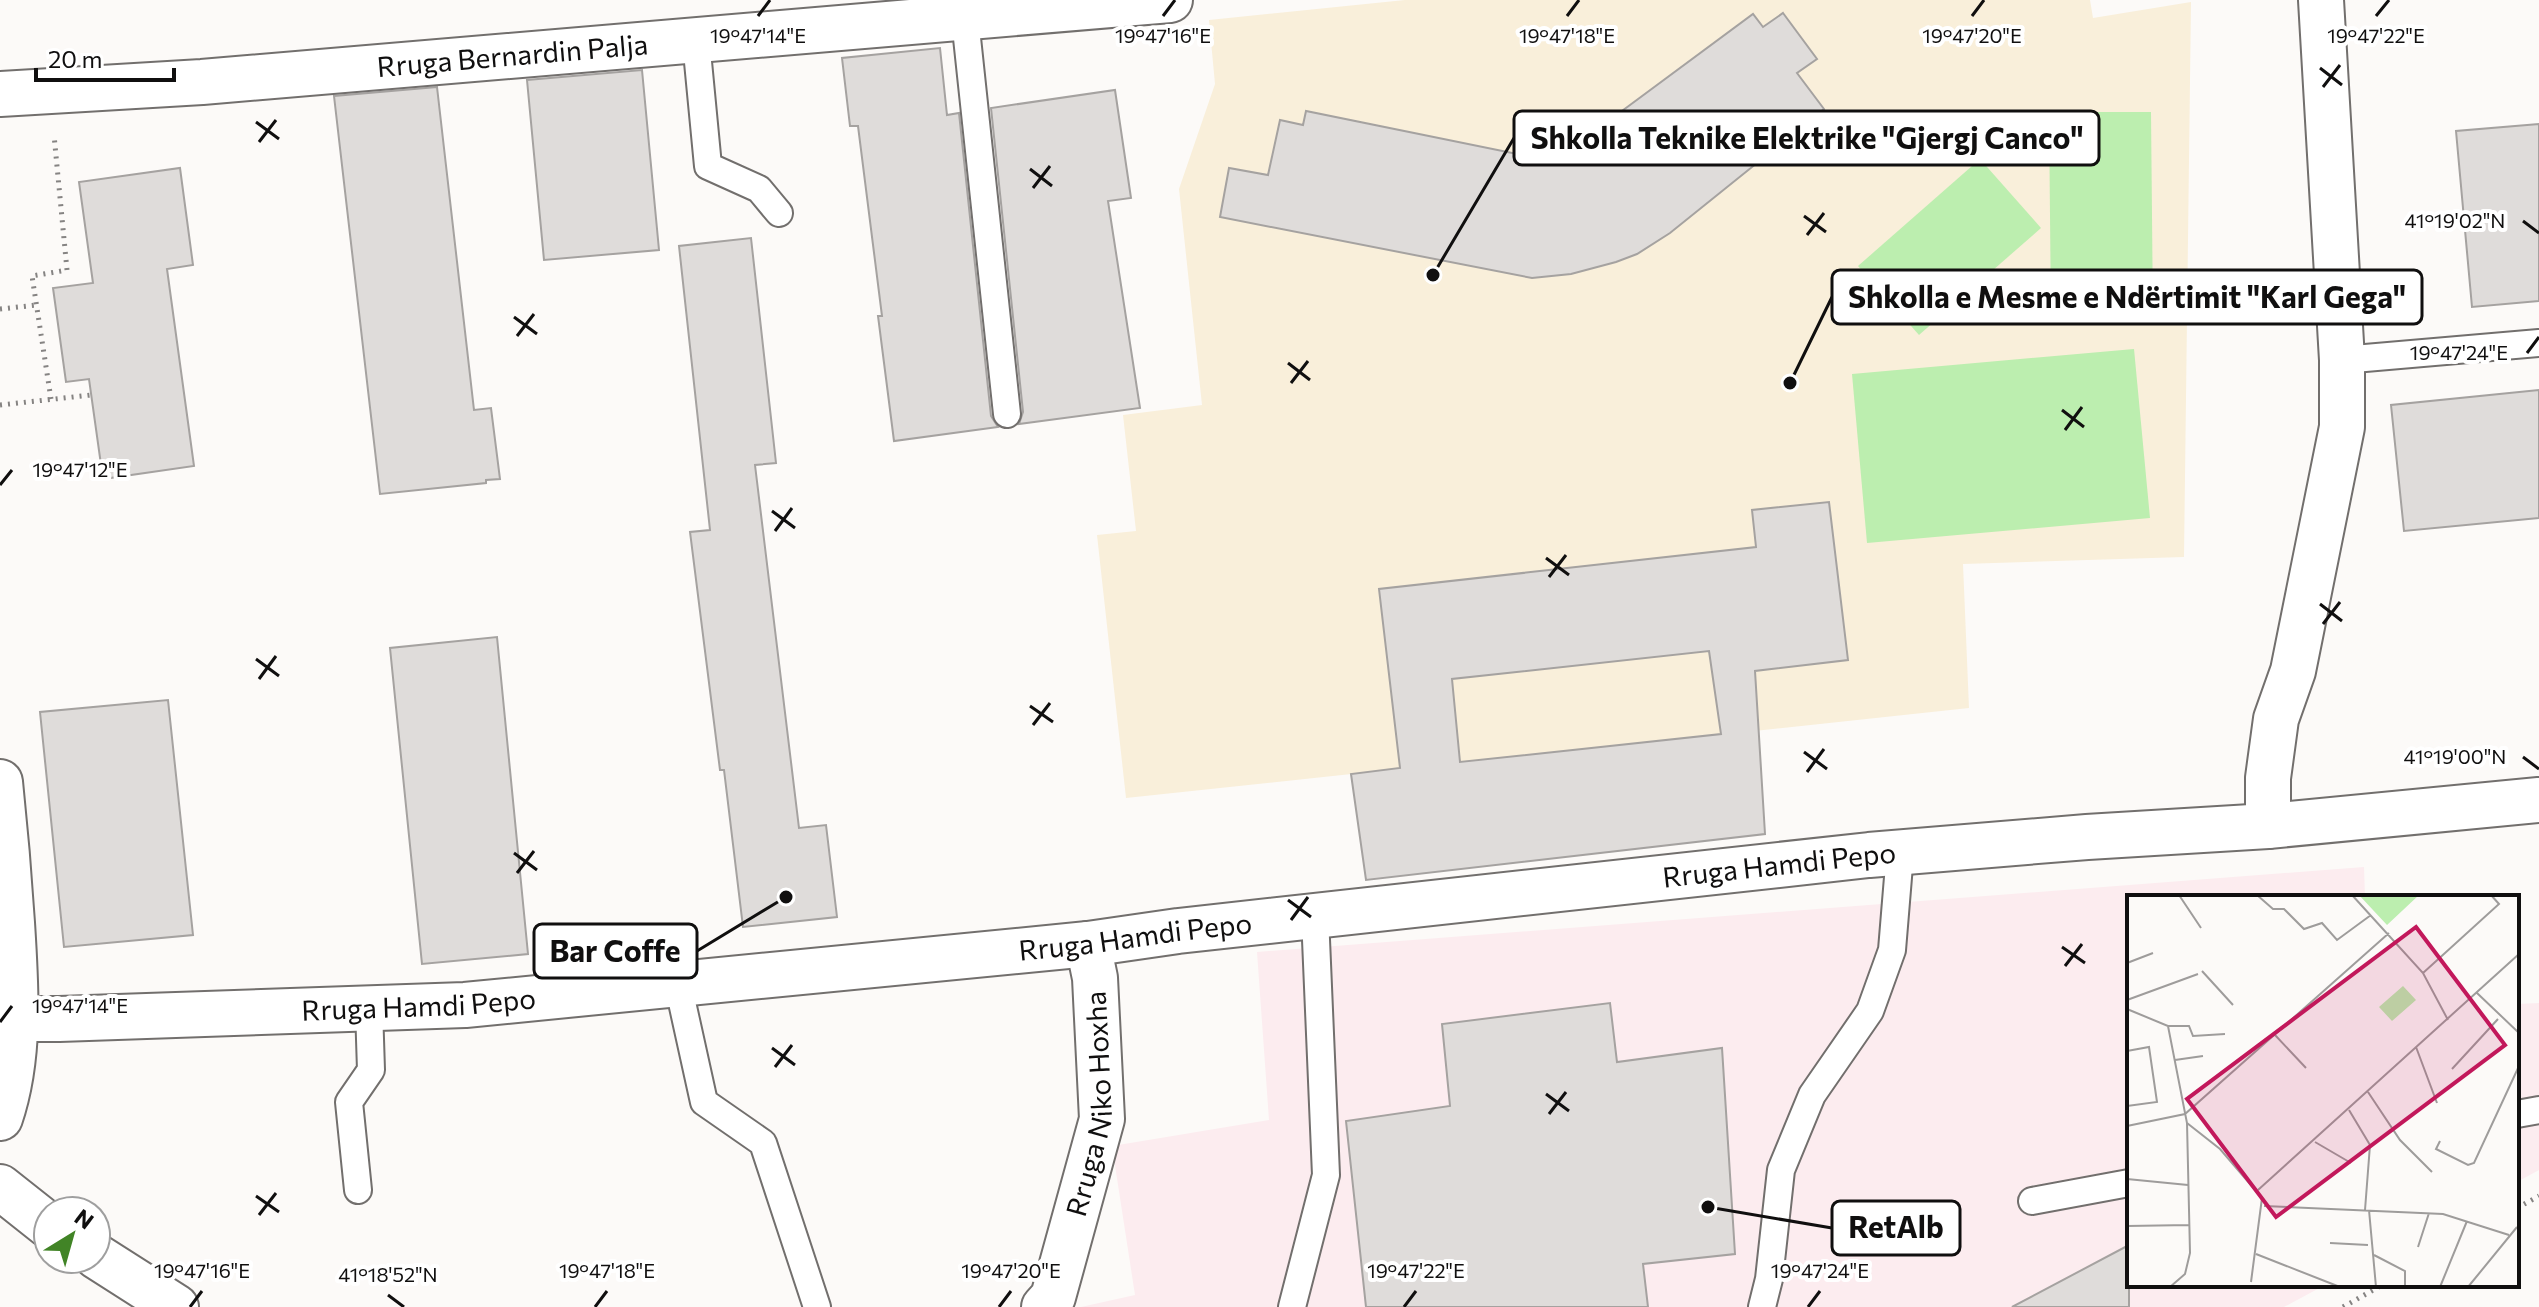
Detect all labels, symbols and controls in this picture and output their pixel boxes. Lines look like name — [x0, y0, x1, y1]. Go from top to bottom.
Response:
text: 19°47'14"E — [710, 23, 806, 47]
text: 19°47'16"E — [1115, 23, 1211, 47]
text: 19°47'18"E — [1519, 23, 1615, 47]
text: 19°47'20"E — [1922, 23, 2022, 47]
text: 19°47'22"E — [2327, 23, 2425, 47]
street label: Rruga Bernardin Palja — [375, 26, 649, 83]
scale bar — [36, 32, 174, 82]
text: 20 m — [48, 44, 102, 73]
callout: Shkolla Teknike Elektrike "Gjergj Canco" — [1514, 111, 2099, 165]
text: Shkolla Teknike Elektrike "Gjergj Canco" — [1530, 118, 2084, 155]
text: 41°19'02"N — [2405, 208, 2505, 232]
callout: Shkolla e Mesme e Ndërtimit "Karl Gega" — [1832, 270, 2422, 324]
text: Shkolla e Mesme e Ndërtimit "Karl Gega" — [1848, 277, 2406, 314]
text: 19°47'24"E — [2410, 340, 2508, 364]
text: 19°47'12"E — [32, 457, 128, 481]
text: 41°19'00"N — [2404, 744, 2506, 768]
street label: Rruga Hamdi Pepo — [1661, 835, 1897, 894]
inset map — [2127, 895, 2519, 1287]
street label: Rruga Hamdi Pepo — [1017, 905, 1253, 967]
callout: Bar Coffe — [534, 924, 697, 978]
text: Bar Coffe — [549, 931, 681, 968]
street label: Rruga Hamdi Pepo — [301, 980, 537, 1027]
street label: Rruga Niko Hoxha — [1058, 990, 1118, 1220]
text: 19°47'14"E — [32, 993, 128, 1017]
north arrow — [32, 1195, 112, 1275]
callout: RetAlb — [1832, 1201, 1960, 1255]
text: N — [70, 1203, 99, 1234]
text: RetAlb — [1848, 1207, 1944, 1244]
text: 19°47'16"E — [154, 1258, 250, 1282]
text: 19°47'18"E — [559, 1258, 655, 1282]
text: 19°47'20"E — [961, 1258, 1061, 1282]
text: 19°47'22"E — [1367, 1258, 1465, 1282]
text: 19°47'24"E — [1771, 1258, 1869, 1282]
text: 41°18'52"N — [338, 1262, 438, 1286]

